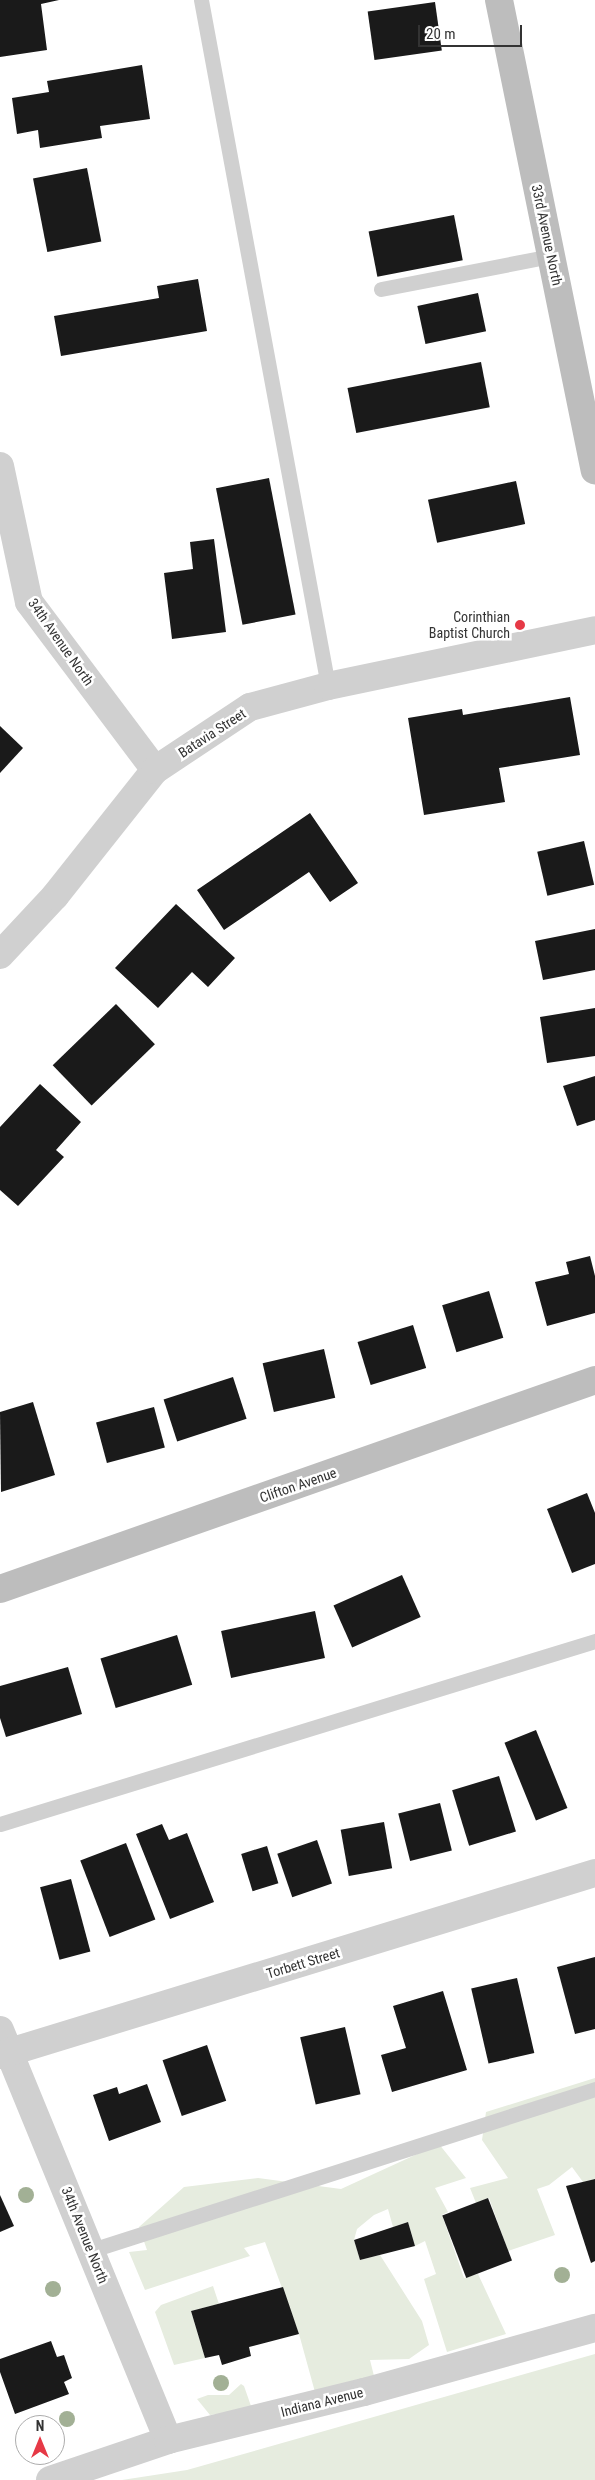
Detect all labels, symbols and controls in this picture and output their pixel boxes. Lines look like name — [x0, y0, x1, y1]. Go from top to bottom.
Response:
scale bar — [420, 15, 524, 47]
text: 20 m — [426, 25, 456, 43]
street label: 33rd Avenue North — [528, 183, 566, 287]
street label: 34th Avenue North — [25, 595, 97, 689]
place label: Corinthian Baptist Church — [429, 609, 510, 642]
marker: Corinthian Baptist Church — [514, 619, 526, 631]
street label: Batavia Street — [175, 705, 249, 761]
street label: Clifton Avenue — [257, 1464, 339, 1506]
street label: Torbett Street — [264, 1944, 342, 1982]
street label: 34th Avenue North — [58, 2184, 112, 2286]
street label: Indiana Avenue — [279, 2384, 365, 2420]
north arrow — [15, 2415, 65, 2465]
text: N — [36, 2418, 44, 2434]

